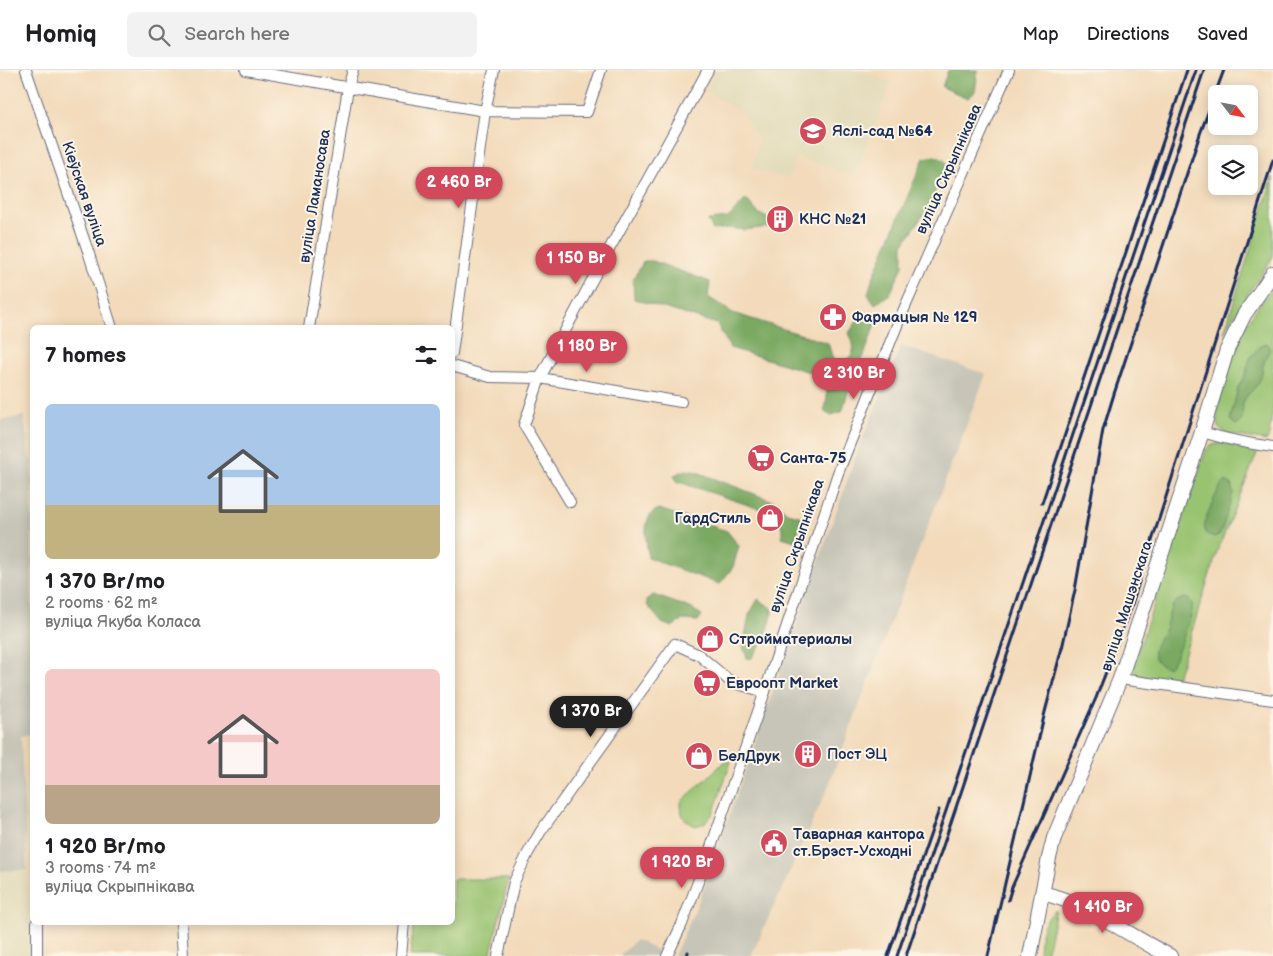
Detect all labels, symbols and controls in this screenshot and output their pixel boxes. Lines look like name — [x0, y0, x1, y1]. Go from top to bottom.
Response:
search box — [127, 12, 477, 57]
text: Homiq — [25, 20, 97, 49]
icon: search — [145, 21, 173, 49]
text: Search here — [185, 23, 290, 46]
text: Map — [1023, 24, 1059, 45]
text: Directions — [1087, 24, 1169, 45]
text: Saved — [1197, 24, 1248, 45]
north arrow — [1208, 85, 1258, 135]
map controls — [1208, 85, 1258, 195]
street label: вуліца Скрыпнікава — [912, 101, 986, 237]
school or university icon: Яслі-сад №64 — [798, 116, 828, 146]
place label: Яслі-сад №64 — [832, 122, 933, 141]
street label: вуліца Ламаносава — [295, 128, 335, 264]
street label: Кіеўская вуліца — [57, 139, 111, 249]
button: layers — [1208, 145, 1258, 195]
pin: 2 460 Br — [407, 166, 511, 209]
text: 2 460 Br — [427, 173, 491, 192]
building icon: КНС №21 — [765, 204, 795, 234]
place label: КНС №21 — [799, 210, 866, 229]
pin: 1 150 Br — [524, 242, 628, 285]
text: 1 150 Br — [547, 249, 605, 268]
pharmacy icon: Фармацыя № 129 — [818, 302, 848, 332]
place label: Фармацыя № 129 — [852, 308, 978, 327]
pin: 1 180 Br — [535, 330, 639, 373]
text: 1 180 Br — [557, 337, 617, 356]
icon: filters — [412, 341, 440, 369]
text: 7 homes — [45, 343, 126, 368]
pin: 2 310 Br — [802, 358, 906, 400]
text: 2 310 Br — [823, 364, 885, 383]
icon: home — [198, 436, 288, 526]
supermarket icon: Санта-75 — [746, 443, 776, 473]
place label: Санта-75 — [780, 449, 847, 468]
street label: вуліца Скрыпнікава — [765, 476, 829, 615]
shop icon: ГардСтиль — [755, 503, 785, 533]
place label: ГардСтиль — [674, 509, 751, 528]
street label: вуліца Машэнскага — [1097, 538, 1157, 674]
text: 1 370 Br/mo — [45, 569, 165, 594]
text: 2 rooms · 62 m² — [45, 594, 158, 613]
text: вуліца Якуба Коласа — [45, 613, 201, 632]
shop icon: Стройматериалы — [695, 624, 725, 654]
place label: Стройматериалы — [729, 630, 852, 649]
supermarket icon: Евроопт Market — [692, 668, 722, 698]
place label: Евроопт Market — [726, 674, 838, 693]
pin: 1 370 Br — [539, 696, 643, 738]
icon: home — [198, 701, 288, 791]
text: 1 370 Br — [560, 702, 622, 721]
building icon: Пост ЭЦ — [793, 739, 823, 769]
shop icon: БелДрук — [684, 741, 714, 771]
place label: Пост ЭЦ — [827, 745, 887, 764]
place label: БелДрук — [718, 747, 781, 766]
place label: Таварная кантора ст.Брэст-Усходні — [793, 825, 925, 861]
public building icon: Таварная кантора ст.Брэст-Усходні — [759, 828, 789, 858]
text: 1 920 Br/mo — [45, 834, 166, 859]
pin: 1 920 Br — [630, 846, 734, 889]
text: 1 920 Br — [651, 853, 713, 872]
text: 3 rooms · 74 m² — [45, 859, 156, 878]
text: вуліца Скрыпнікава — [45, 878, 195, 897]
pin: 1 410 Br — [1051, 892, 1155, 934]
text: 1 410 Br — [1074, 898, 1132, 917]

